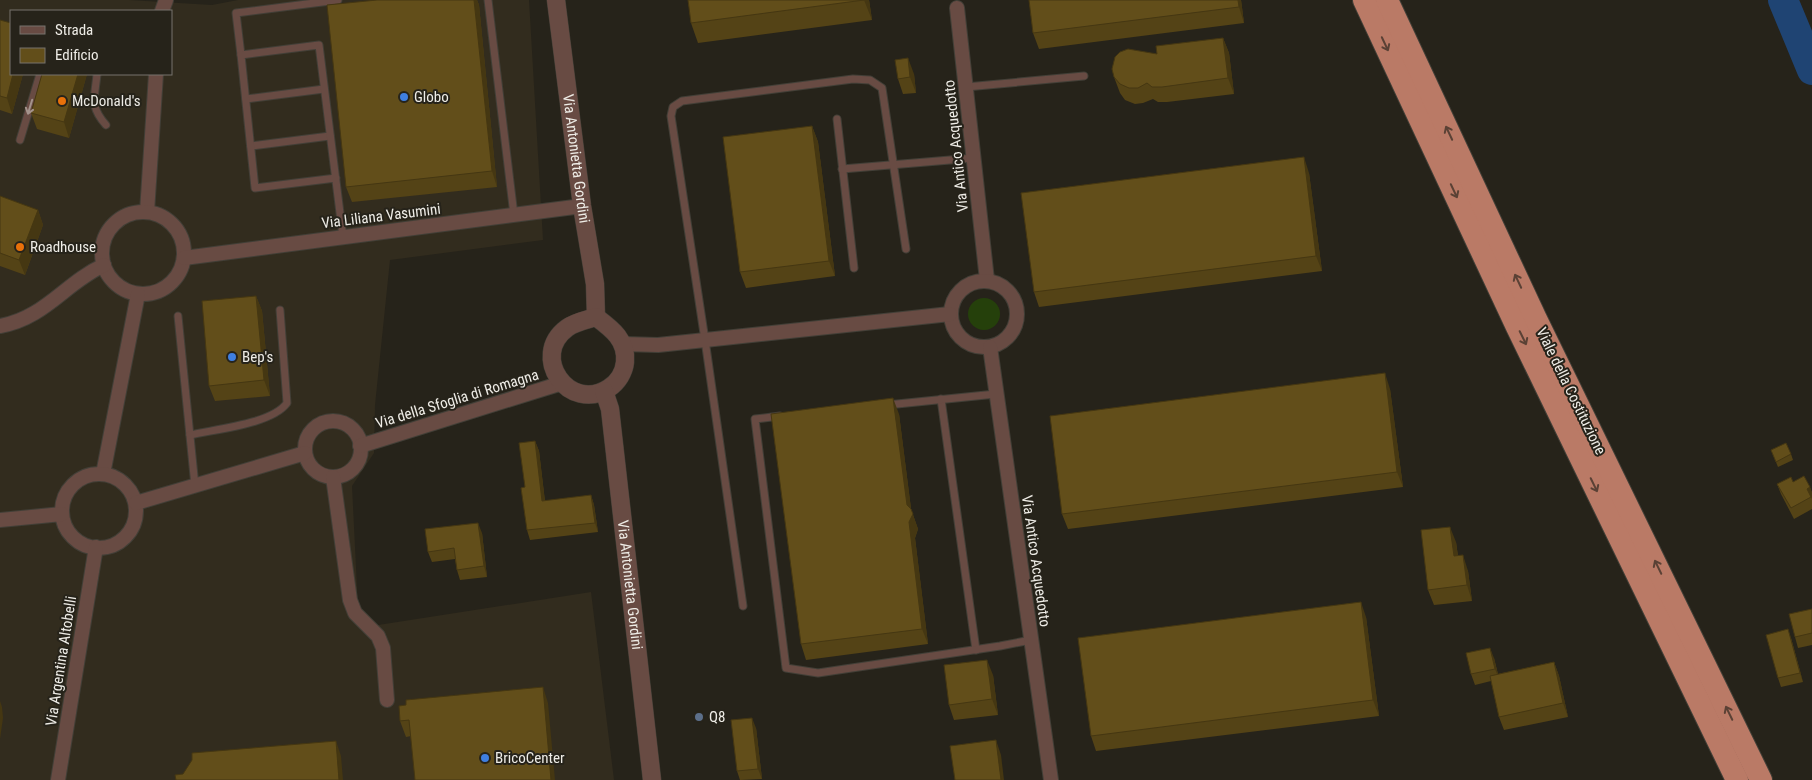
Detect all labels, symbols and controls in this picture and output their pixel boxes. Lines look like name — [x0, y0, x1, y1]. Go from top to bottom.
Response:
legend — [10, 10, 172, 75]
text: Strada — [55, 21, 93, 39]
one-way arrow — [1381, 36, 1390, 51]
text: Edificio — [55, 46, 98, 64]
street label: Via Antico Acquedotto — [940, 79, 972, 213]
place label: Globo — [414, 88, 449, 106]
marker: Globo — [398, 91, 410, 103]
place label: McDonald's — [72, 92, 141, 110]
street label: Via Antonietta Gordini — [559, 93, 594, 225]
marker: McDonald's — [56, 95, 68, 107]
one-way arrow — [25, 99, 35, 115]
one-way arrow — [1444, 126, 1453, 141]
one-way arrow — [1449, 183, 1459, 198]
street label: Via Liliana Vasumini — [320, 200, 442, 232]
place label: Roadhouse — [30, 238, 96, 256]
marker: Roadhouse — [14, 241, 26, 253]
one-way arrow — [1512, 274, 1522, 289]
street label: Viale della Costituzione — [1532, 324, 1610, 458]
one-way arrow — [1518, 331, 1528, 346]
place label: Bep's — [242, 348, 273, 366]
marker: Bep's — [226, 351, 238, 363]
street label: Via della Sfoglia di Romagna — [373, 366, 541, 432]
one-way arrow — [1589, 477, 1599, 492]
street label: Via Antico Acquedotto — [1018, 494, 1054, 628]
street label: Via Antonietta Gordini — [614, 519, 646, 651]
one-way arrow — [1653, 560, 1662, 575]
street label: Via Argentina Altobelli — [42, 595, 80, 727]
one-way arrow — [1724, 706, 1733, 721]
place label: Q8 — [709, 708, 725, 726]
marker: Q8 — [693, 711, 705, 723]
place label: BricoCenter — [495, 749, 565, 767]
marker: BricoCenter — [479, 752, 491, 764]

